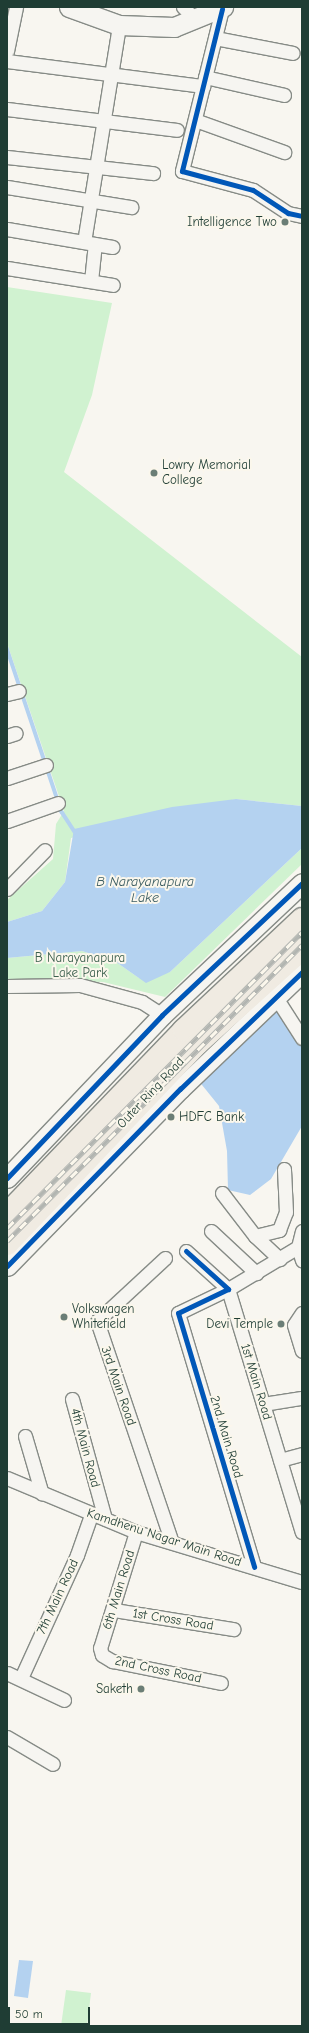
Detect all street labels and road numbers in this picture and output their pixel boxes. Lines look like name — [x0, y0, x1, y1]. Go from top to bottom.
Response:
street label: Outer Ring Road — [114, 1054, 188, 1132]
street label: 1st Main Road — [237, 1342, 275, 1422]
street label: 3rd Main Road — [97, 1344, 139, 1428]
street label: 2nd Main Road — [206, 1394, 246, 1480]
street label: 4th Main Road — [67, 1407, 103, 1489]
street label: Kamdhenu Nagar Main Road — [85, 1506, 243, 1570]
street label: 6th Main Road — [100, 1548, 138, 1632]
street label: 7th Main Road — [34, 1557, 82, 1637]
street label: 1st Cross Road — [132, 1606, 214, 1634]
street label: 2nd Cross Road — [113, 1653, 203, 1687]

